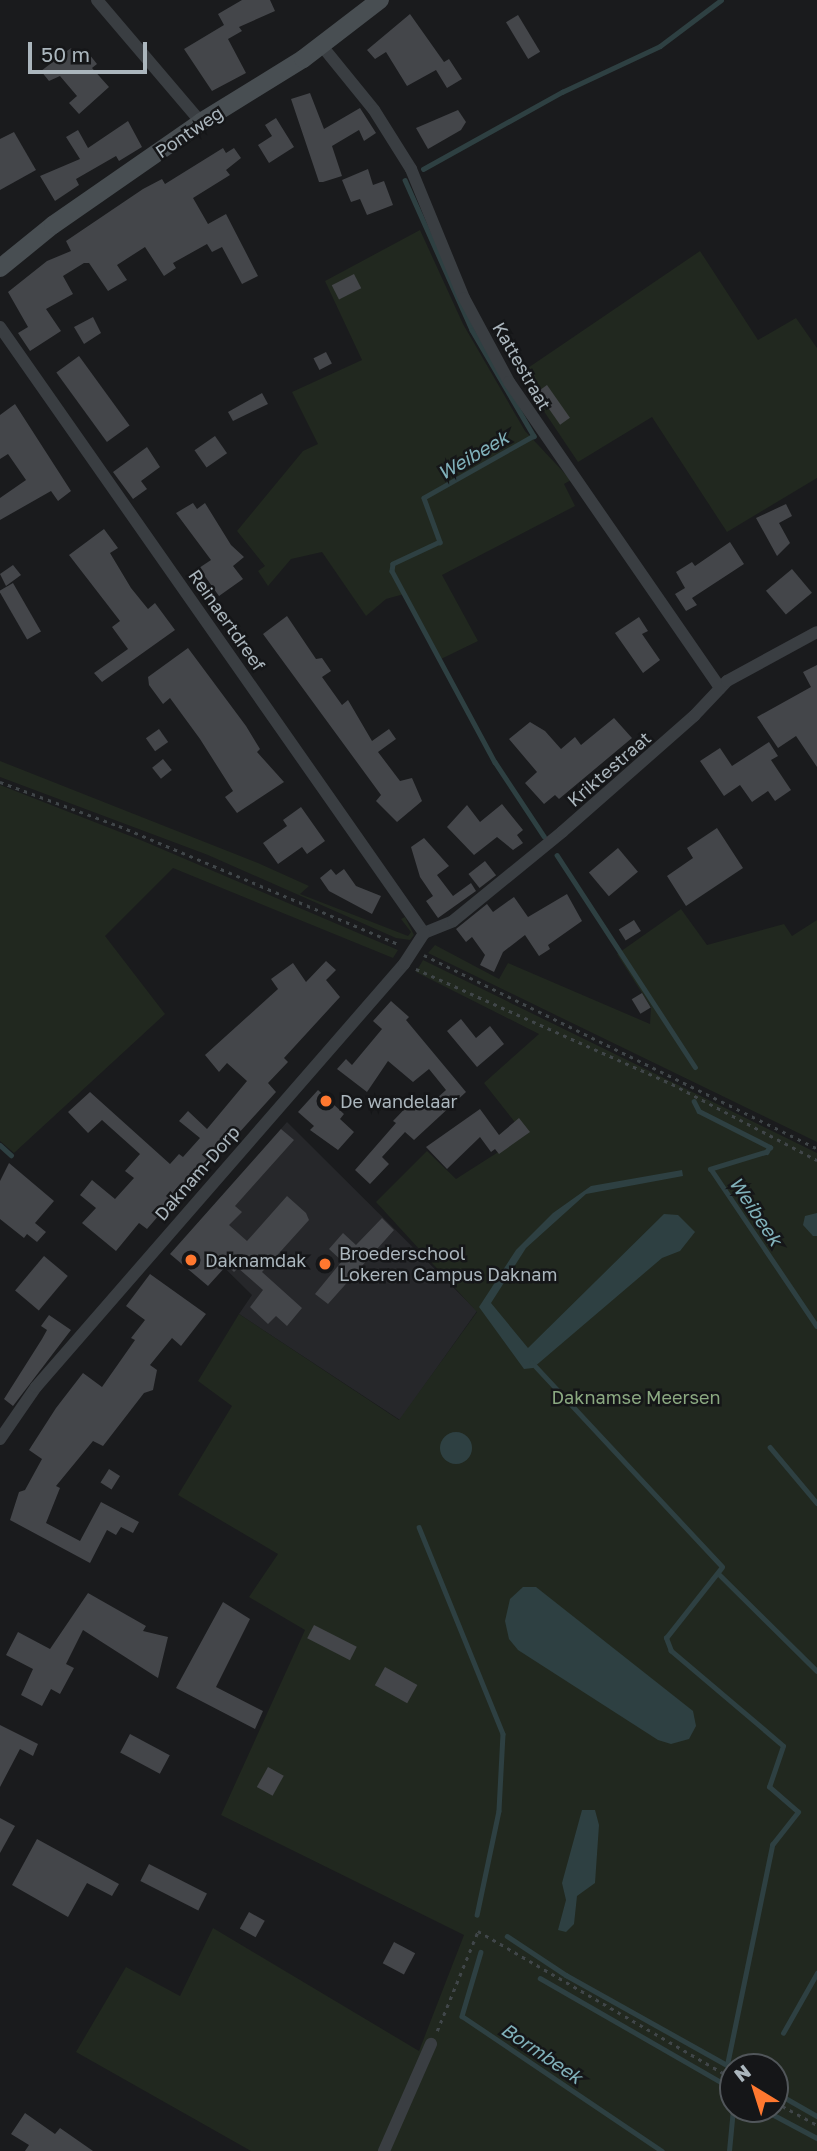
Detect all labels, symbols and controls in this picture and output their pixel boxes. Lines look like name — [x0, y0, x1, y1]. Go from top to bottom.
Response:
scale bar — [32, 28, 150, 72]
text: 50 m — [41, 41, 90, 67]
street label: Pontweg — [151, 102, 227, 162]
street label: Kattestraat — [488, 318, 556, 414]
water label: Weibeek — [434, 426, 512, 484]
street label: Reinaertdreef — [184, 565, 270, 675]
street label: Kriktestraat — [563, 727, 655, 811]
place label: De wandelaar — [340, 1090, 458, 1112]
marker: De wandelaar — [318, 1093, 334, 1109]
street label: Daknam-Dorp — [150, 1121, 244, 1225]
water label: Weibeek — [725, 1172, 787, 1250]
place label: Broederschool Lokeren Campus Daknam — [339, 1243, 557, 1286]
place label: Daknamdak — [205, 1249, 307, 1271]
marker: Daknamdak — [183, 1252, 199, 1268]
marker: Broederschool Lokeren Campus Daknam — [317, 1256, 333, 1272]
park label: Daknamse Meersen — [551, 1386, 721, 1408]
water label: Bormbeek — [497, 2018, 587, 2088]
north arrow — [719, 2053, 789, 2123]
text: N — [729, 2059, 755, 2086]

